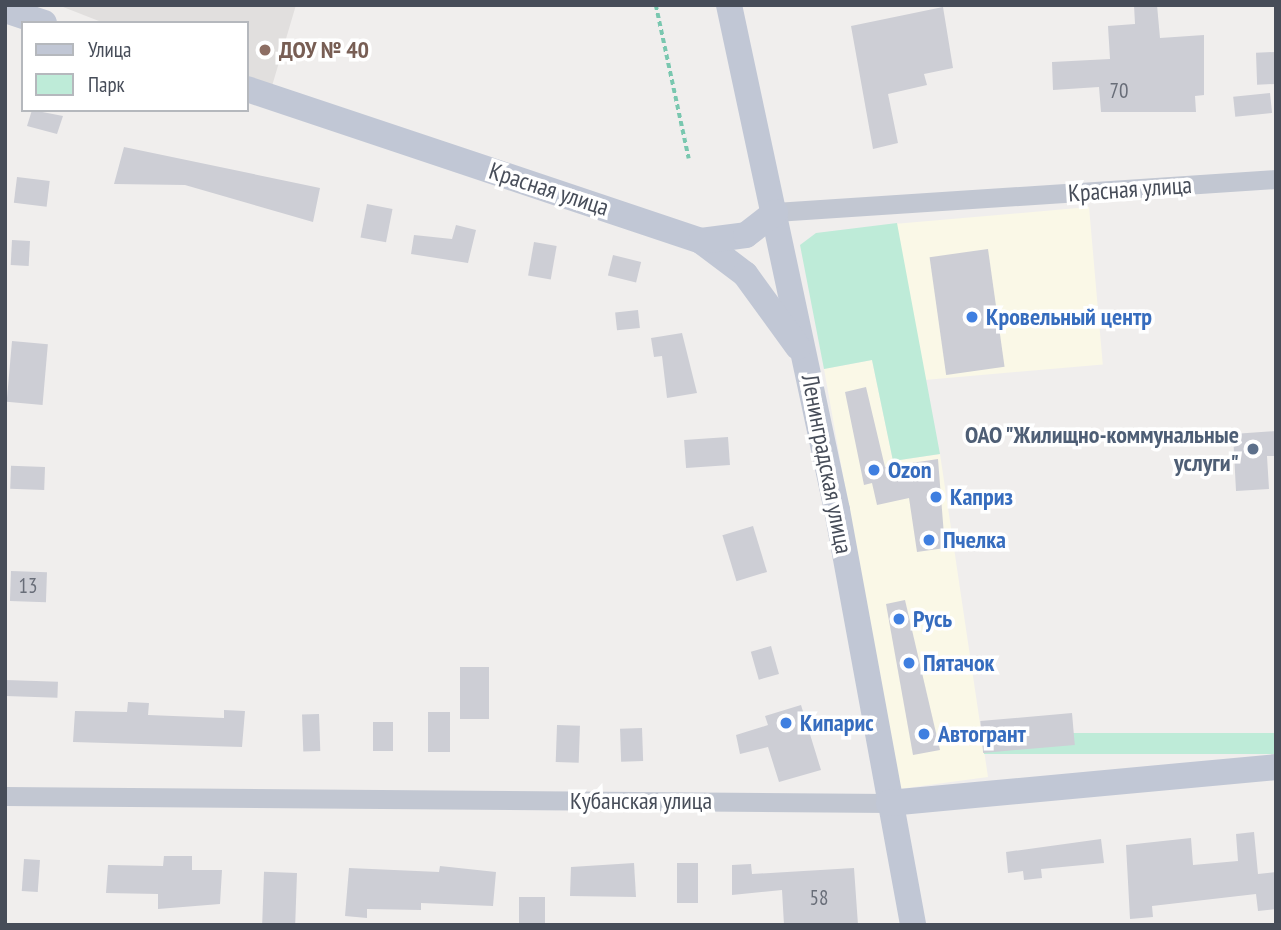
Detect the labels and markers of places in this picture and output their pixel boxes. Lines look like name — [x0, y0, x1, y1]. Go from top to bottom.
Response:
place label: ДОУ № 40 — [279, 36, 370, 64]
marker: ДОУ № 40 — [257, 42, 273, 58]
place label: Кровельный центр — [986, 303, 1152, 331]
marker: Кровельный центр — [964, 309, 980, 325]
place label: ОАО "Жилищно-коммунальные услуги" — [963, 421, 1239, 477]
marker: ОАО "Жилищно-коммунальные услуги" — [1245, 441, 1261, 457]
place label: Ozon — [888, 456, 931, 484]
marker: Ozon — [866, 462, 882, 478]
place label: Каприз — [950, 483, 1013, 511]
marker: Каприз — [928, 489, 944, 505]
place label: Пчелка — [943, 526, 1006, 554]
marker: Пчелка — [921, 532, 937, 548]
place label: Русь — [913, 605, 952, 633]
marker: Русь — [891, 611, 907, 627]
place label: Пятачок — [923, 649, 994, 677]
marker: Пятачок — [901, 655, 917, 671]
place label: Кипарис — [800, 709, 874, 737]
marker: Кипарис — [778, 715, 794, 731]
place label: Автогрант — [938, 720, 1026, 748]
marker: Автогрант — [916, 726, 932, 742]

